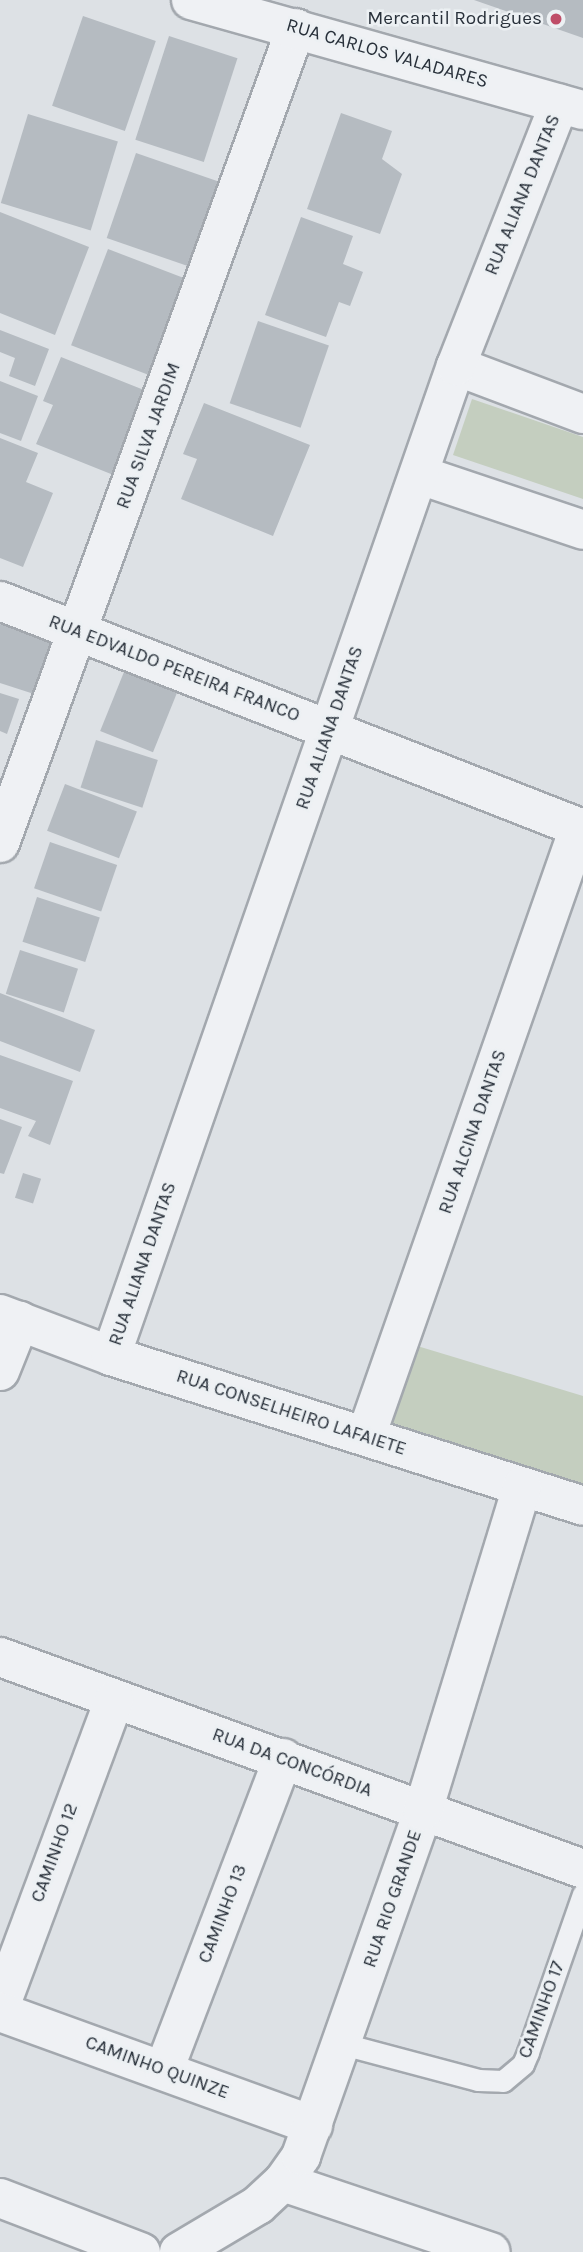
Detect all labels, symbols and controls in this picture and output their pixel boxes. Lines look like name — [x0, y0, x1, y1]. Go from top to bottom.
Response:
place label: Mercantil Rodrigues — [367, 8, 542, 30]
marker: Mercantil Rodrigues — [548, 11, 564, 27]
street label: RUA CARLOS VALADARES — [283, 14, 491, 94]
street label: RUA ALIANA DANTAS — [480, 111, 566, 279]
street label: RUA SILVA JARDIM — [112, 360, 186, 512]
street label: RUA EDVALDO PEREIRA FRANCO — [45, 610, 303, 728]
street label: RUA ALIANA DANTAS — [291, 643, 369, 813]
street label: RUA ALCINA DANTAS — [434, 1047, 512, 1217]
street label: RUA ALIANA DANTAS — [104, 1179, 182, 1349]
street label: RUA CONSELHEIRO LAFAIETE — [173, 1365, 409, 1461]
street label: RUA DA CONCÓRDIA — [209, 1723, 375, 1803]
street label: CAMINHO 12 — [27, 1800, 83, 1906]
street label: RUA RIO GRANDE — [359, 1827, 427, 1971]
street label: CAMINHO 13 — [194, 1861, 252, 1967]
street label: CAMINHO 17 — [514, 1958, 570, 2062]
street label: CAMINHO QUINZE — [82, 2031, 232, 2105]

